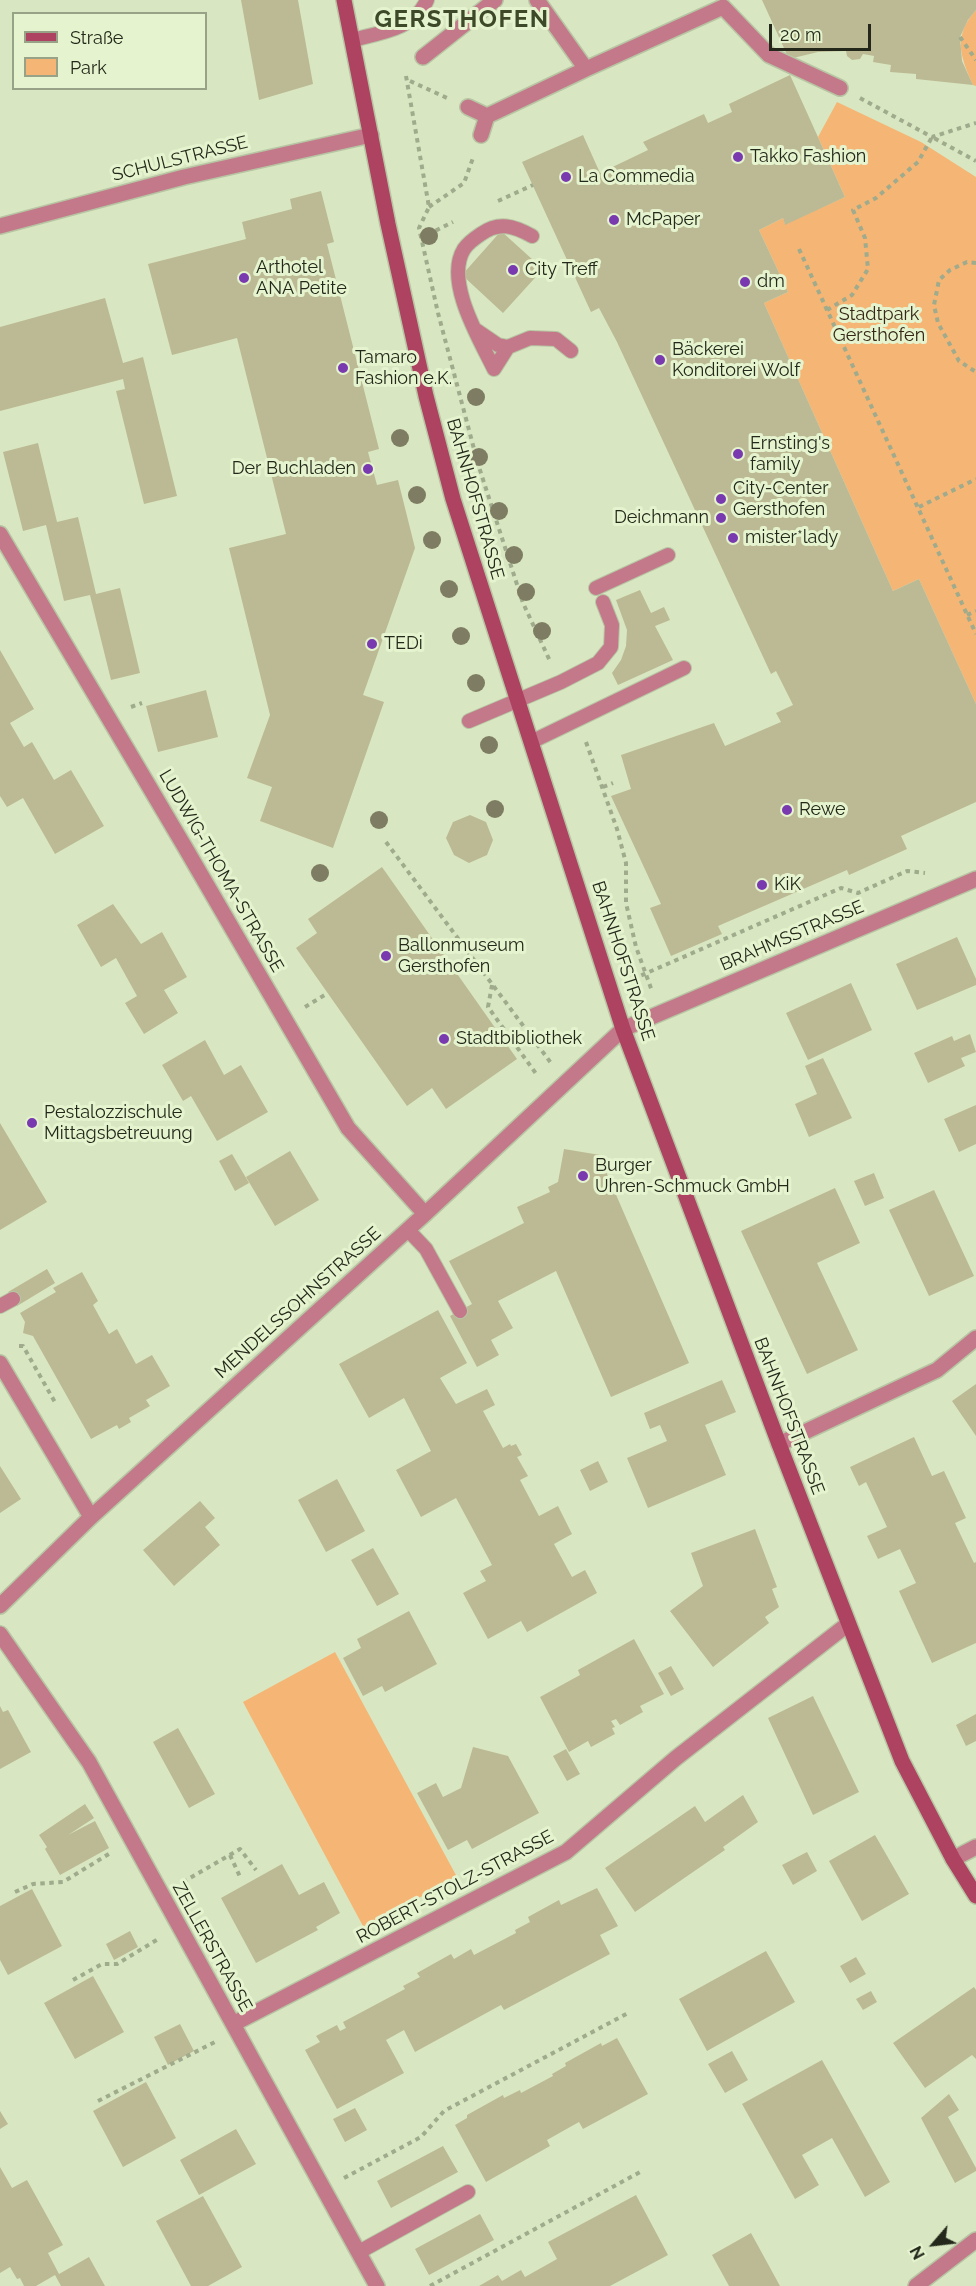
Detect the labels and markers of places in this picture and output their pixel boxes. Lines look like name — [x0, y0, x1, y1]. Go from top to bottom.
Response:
place label: Takko Fashion — [750, 146, 866, 168]
marker: Takko Fashion — [731, 150, 745, 164]
place label: La Commedia — [578, 166, 695, 188]
marker: La Commedia — [559, 170, 573, 184]
place label: McPaper — [626, 209, 700, 231]
marker: McPaper — [607, 213, 621, 227]
place label: Arthotel ANA Petite — [256, 257, 347, 300]
place label: City Treff — [525, 259, 598, 281]
marker: City Treff — [506, 263, 520, 277]
marker: Arthotel ANA Petite — [237, 271, 251, 285]
place label: dm — [757, 271, 785, 293]
marker: dm — [738, 275, 752, 289]
place label: Bäckerei Konditorei Wolf — [672, 339, 800, 382]
place label: Tamaro Fashion e.K. — [355, 347, 452, 389]
marker: Bäckerei Konditorei Wolf — [653, 353, 667, 367]
marker: Tamaro Fashion e.K. — [336, 361, 350, 375]
place label: Ernsting's family — [750, 433, 830, 476]
marker: Ernsting's family — [731, 447, 745, 461]
place label: Der Buchladen — [232, 458, 356, 480]
marker: Der Buchladen — [361, 462, 375, 476]
place label: City-Center Gersthofen — [733, 478, 829, 520]
marker: City-Center Gersthofen — [714, 492, 728, 506]
place label: Deichmann — [614, 507, 709, 529]
marker: Deichmann — [714, 511, 728, 525]
place label: mister*lady — [745, 527, 838, 549]
marker: mister*lady — [726, 531, 740, 545]
place label: TEDi — [384, 633, 423, 655]
marker: TEDi — [365, 637, 379, 651]
place label: Rewe — [799, 799, 846, 821]
marker: Rewe — [780, 803, 794, 817]
place label: KiK — [774, 874, 801, 896]
marker: KiK — [755, 878, 769, 892]
place label: Ballonmuseum Gersthofen — [398, 935, 525, 978]
marker: Ballonmuseum Gersthofen — [379, 949, 393, 963]
place label: Stadtbibliothek — [456, 1028, 582, 1050]
marker: Stadtbibliothek — [437, 1032, 451, 1046]
place label: Pestalozzischule Mittagsbetreuung — [44, 1102, 193, 1144]
marker: Pestalozzischule Mittagsbetreuung — [25, 1116, 39, 1130]
place label: Burger Uhren-Schmuck GmbH — [595, 1155, 790, 1198]
marker: Burger Uhren-Schmuck GmbH — [576, 1169, 590, 1183]

